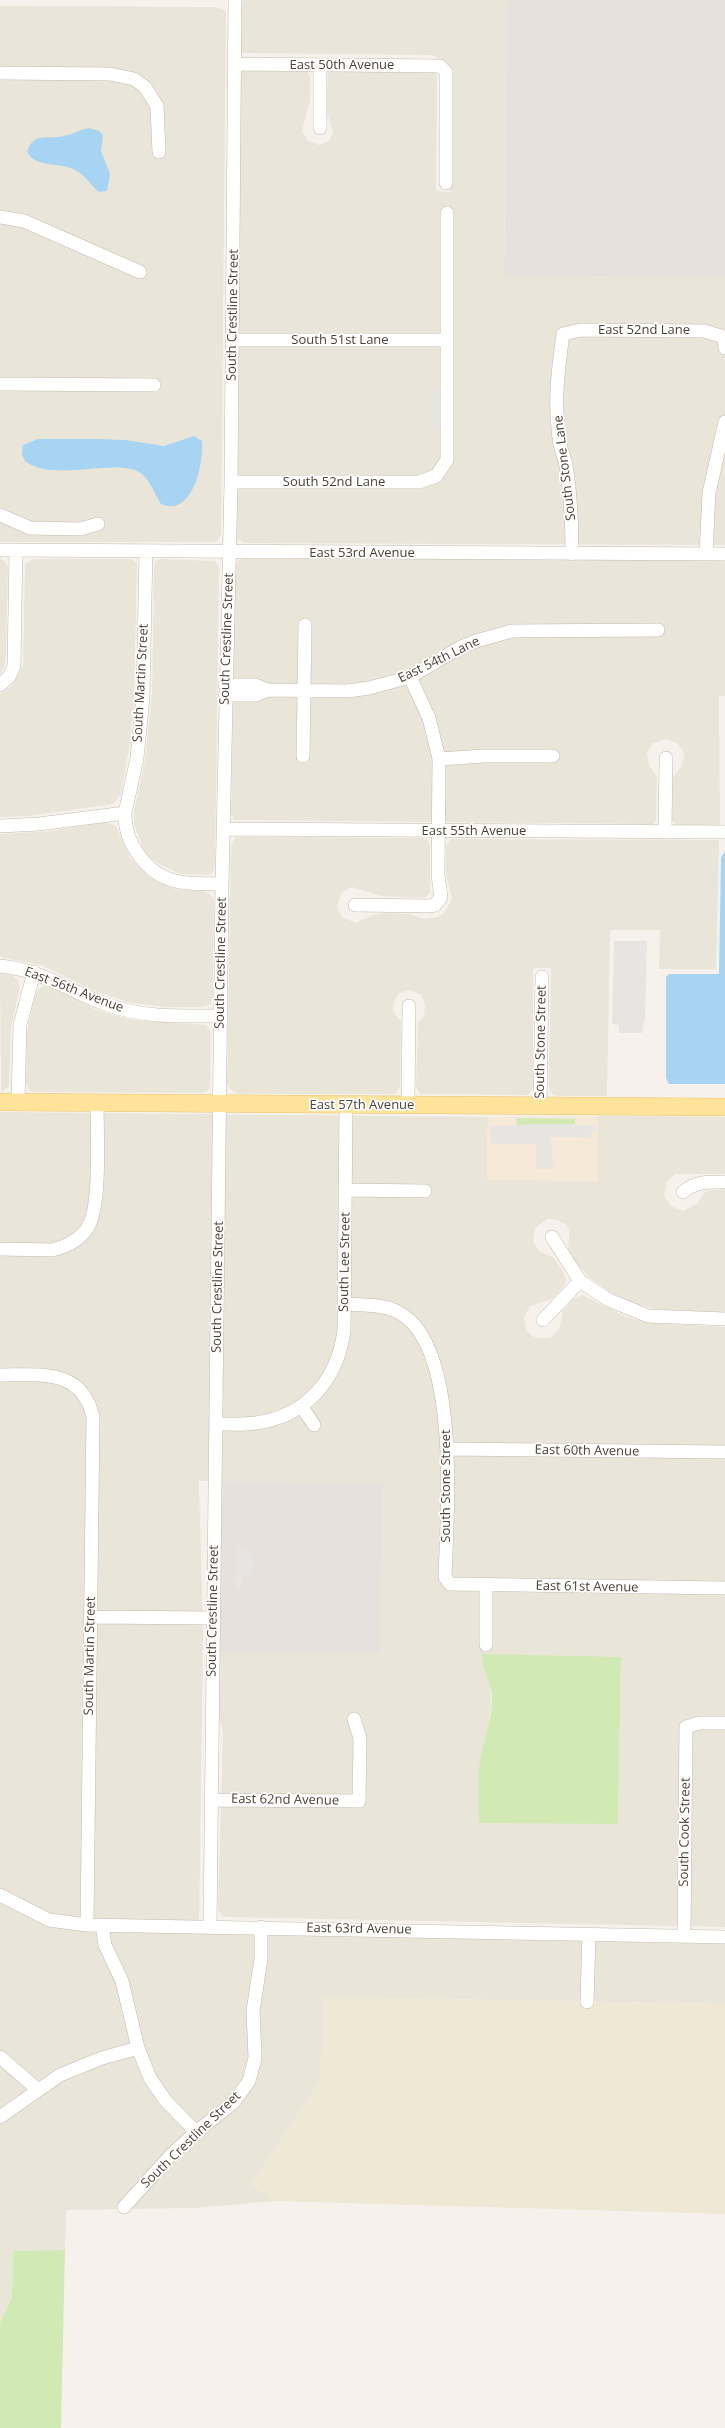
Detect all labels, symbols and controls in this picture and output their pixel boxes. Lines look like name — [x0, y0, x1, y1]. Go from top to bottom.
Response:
street label: East 50th Avenue — [290, 57, 394, 73]
street label: South Crestline Street — [224, 249, 242, 381]
street label: East 52nd Lane — [598, 322, 690, 338]
street label: South 51st Lane — [291, 332, 389, 348]
street label: South Stone Lane — [551, 414, 579, 522]
street label: South 52nd Lane — [283, 474, 385, 490]
street label: East 53rd Avenue — [309, 545, 415, 561]
street label: South Crestline Street — [217, 573, 237, 705]
street label: South Martin Street — [130, 623, 152, 743]
street label: East 54th Lane — [396, 634, 482, 686]
street label: East 55th Avenue — [422, 823, 526, 839]
street label: South Crestline Street — [212, 897, 230, 1029]
street label: East 56th Avenue — [22, 964, 126, 1016]
street label: South Stone Street — [532, 985, 550, 1099]
street label: East 57th Avenue — [310, 1097, 414, 1113]
street label: South Lee Street — [336, 1212, 354, 1312]
street label: South Crestline Street — [209, 1221, 227, 1353]
street label: South Stone Street — [438, 1429, 454, 1543]
street label: East 60th Avenue — [534, 1442, 640, 1460]
street label: South Crestline Street — [204, 1545, 222, 1677]
street label: East 61st Avenue — [535, 1578, 639, 1596]
street label: South Martin Street — [81, 1597, 99, 1715]
street label: South Cook Street — [676, 1777, 694, 1887]
street label: East 62nd Avenue — [231, 1791, 339, 1809]
street label: East 63rd Avenue — [306, 1920, 412, 1938]
street label: South Crestline Street — [138, 2089, 244, 2191]

